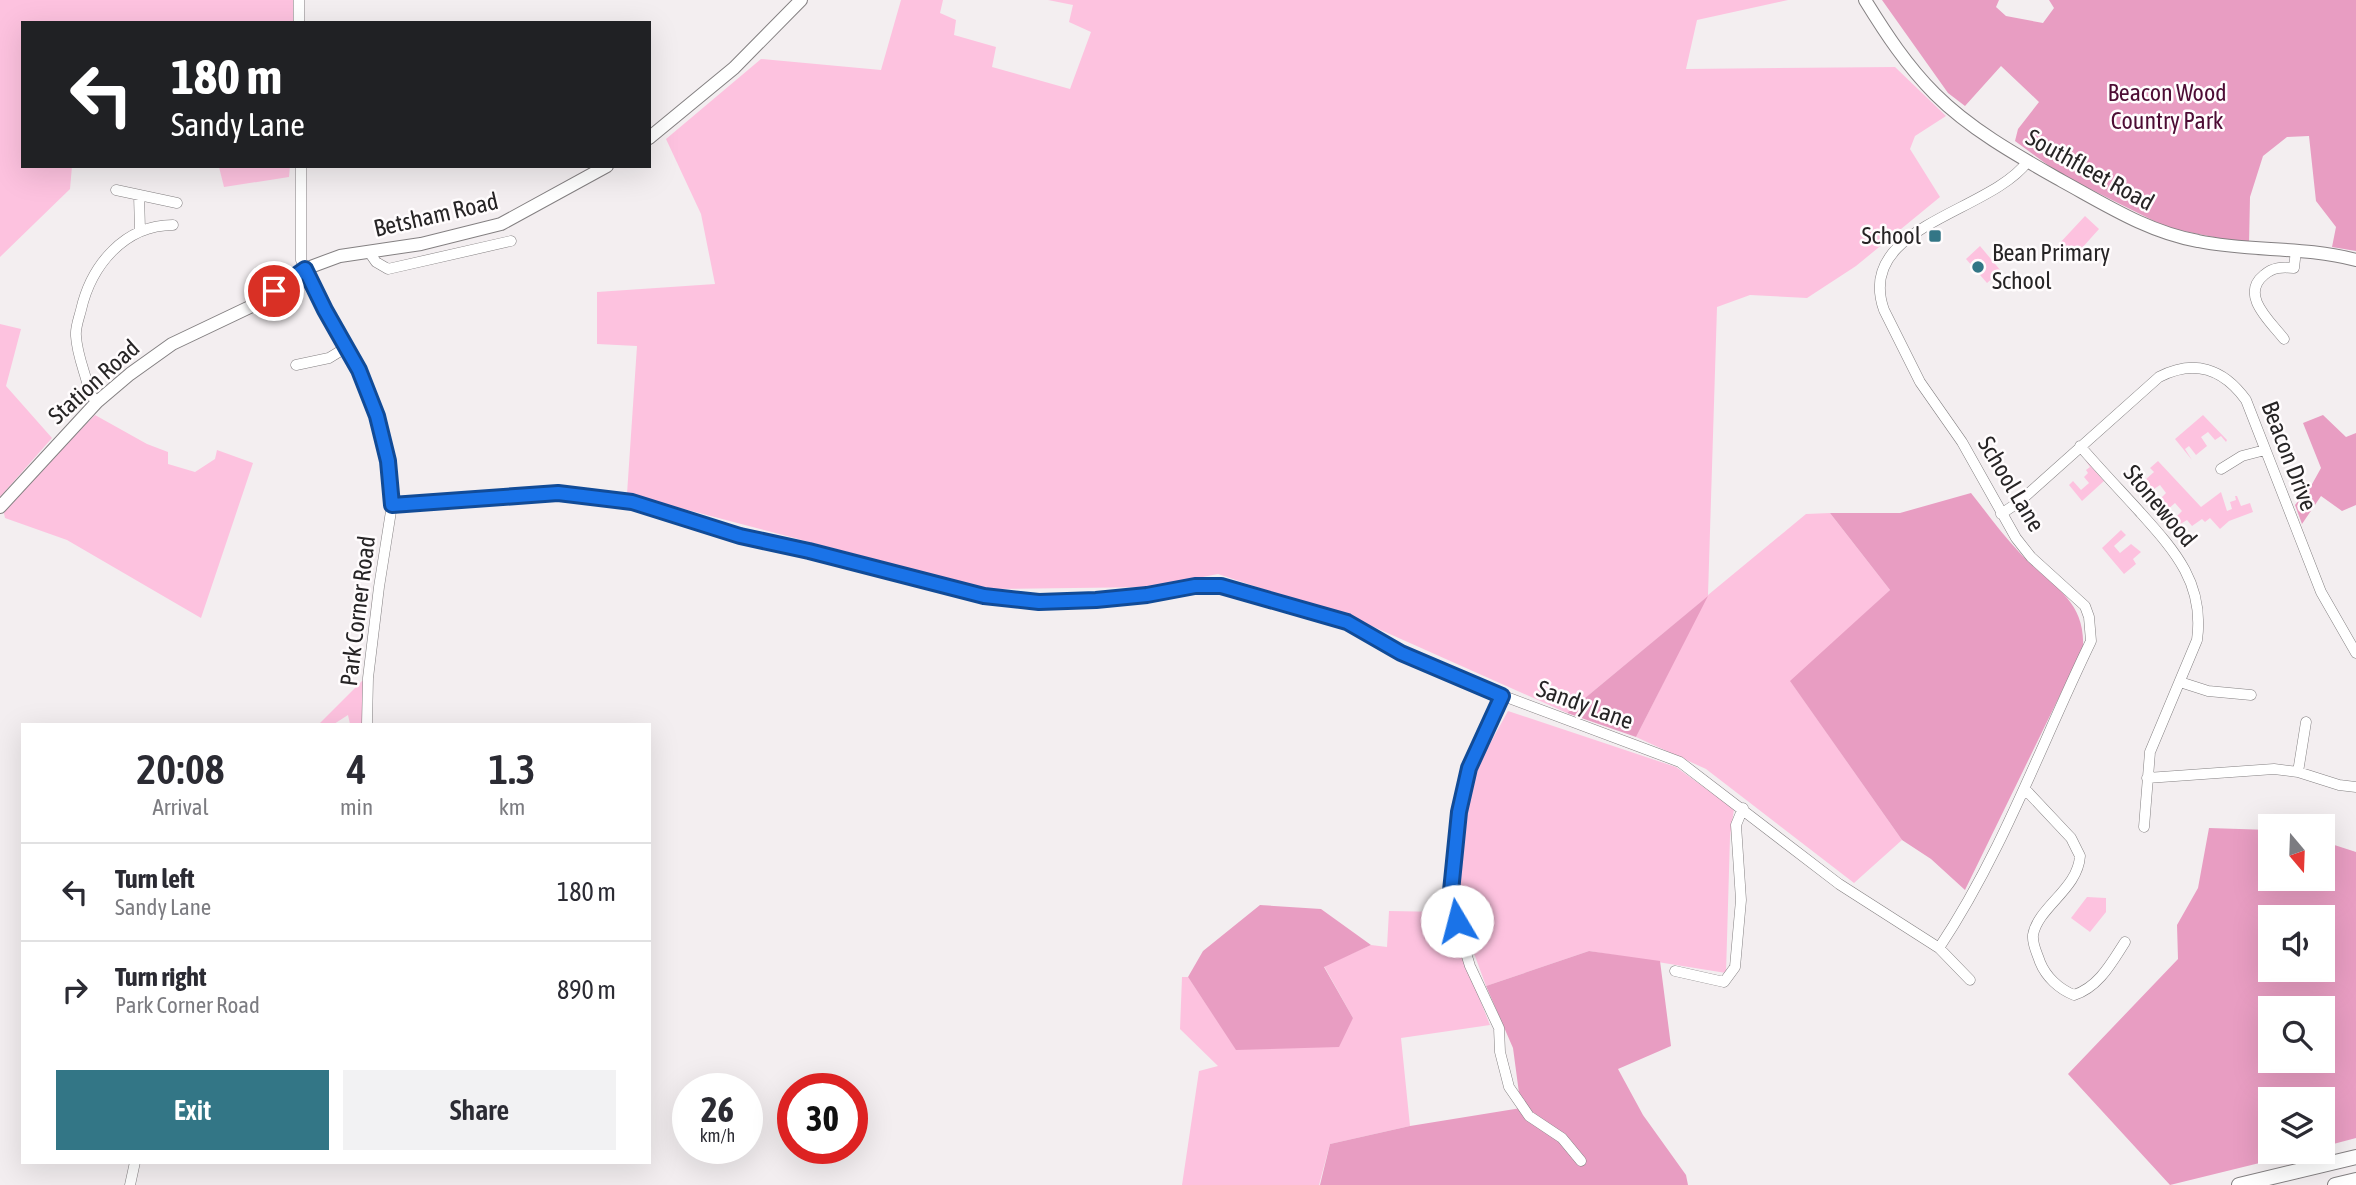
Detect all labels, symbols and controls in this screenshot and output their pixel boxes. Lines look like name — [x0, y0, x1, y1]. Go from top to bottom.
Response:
text: 180 m — [171, 48, 282, 104]
icon: left — [56, 49, 147, 140]
park label: Beacon Wood Country Park — [2107, 79, 2227, 134]
text: Sandy Lane — [171, 106, 305, 143]
street label: Southfleet Road — [2022, 123, 2159, 216]
street label: Betsham Road — [371, 187, 501, 242]
place label: School — [1861, 222, 1922, 249]
marker: School — [1927, 228, 1943, 244]
place label: Bean Primary School — [1992, 239, 2110, 294]
marker: Bean Primary School — [1970, 259, 1986, 275]
pin — [244, 261, 304, 321]
icon: arrive — [255, 272, 293, 310]
street label: Station Road — [43, 334, 145, 429]
street label: Beacon Drive — [2256, 397, 2323, 514]
street label: School Lane — [1973, 431, 2050, 536]
street label: Stonewood — [2118, 459, 2202, 552]
street label: Park Corner Road — [335, 534, 380, 688]
street label: Sandy Lane — [1533, 675, 1637, 734]
text: 20:08 — [136, 745, 225, 793]
text: 4 — [347, 745, 366, 793]
text: 1.3 — [489, 745, 536, 793]
text: Arrival — [152, 794, 209, 820]
text: min — [340, 794, 373, 820]
text: km — [499, 794, 525, 820]
north arrow — [2258, 814, 2334, 891]
map controls — [2258, 814, 2335, 1164]
text: Turn left — [115, 864, 195, 894]
icon: left — [56, 873, 94, 911]
text: 180 m — [557, 877, 616, 907]
position arrow — [1420, 884, 1494, 958]
text: Sandy Lane — [115, 894, 211, 920]
button: sound — [2258, 905, 2335, 982]
text: Turn right — [115, 962, 206, 992]
icon: right — [56, 971, 94, 1009]
text: 890 m — [557, 975, 616, 1005]
text: Park Corner Road — [115, 992, 260, 1018]
button: search — [2258, 996, 2335, 1073]
button: Exit — [56, 1070, 329, 1150]
button: Share — [343, 1070, 616, 1150]
speed limit sign: 30 — [777, 1073, 868, 1164]
button: layers — [2258, 1087, 2335, 1164]
text: 26 — [701, 1089, 734, 1129]
text: km/h — [700, 1125, 735, 1146]

